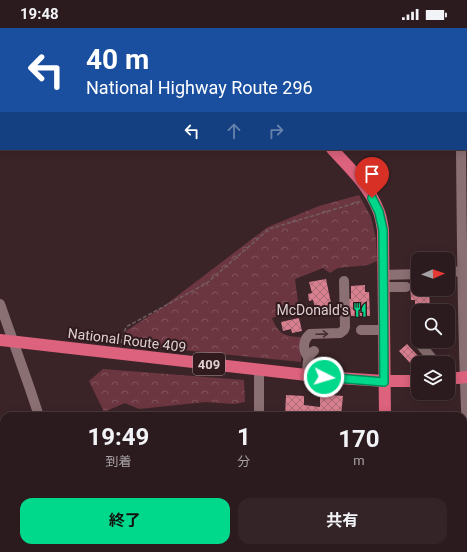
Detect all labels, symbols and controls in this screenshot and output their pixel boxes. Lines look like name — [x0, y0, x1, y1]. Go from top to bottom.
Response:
text: 19:48 — [20, 5, 59, 23]
text: 40 m — [86, 43, 149, 76]
icon: left — [20, 44, 72, 96]
text: National Highway Route 296 — [86, 77, 313, 98]
icon: left — [181, 120, 203, 142]
icon: ahead — [223, 120, 245, 142]
icon: right — [265, 120, 287, 142]
pin — [355, 157, 389, 198]
icon: arrive — [361, 163, 383, 185]
north arrow — [411, 252, 455, 296]
map controls — [411, 252, 455, 400]
place label: McDonald's — [277, 302, 349, 318]
restaurant icon: McDonald's — [352, 302, 368, 318]
button: search — [411, 304, 455, 348]
street label: National Route 409 — [67, 325, 187, 355]
one-way arrow — [315, 330, 328, 337]
road number: 409 — [193, 353, 225, 375]
position arrow — [303, 356, 345, 398]
button: layers — [411, 356, 455, 400]
text: 19:49 — [88, 423, 149, 451]
text: 1 — [237, 423, 251, 451]
text: 170 — [338, 425, 379, 453]
text: m — [353, 453, 365, 468]
text: 到着 — [105, 454, 131, 469]
text: 分 — [237, 454, 250, 469]
button: 終了 — [20, 498, 230, 544]
button: 共有 — [238, 498, 447, 544]

